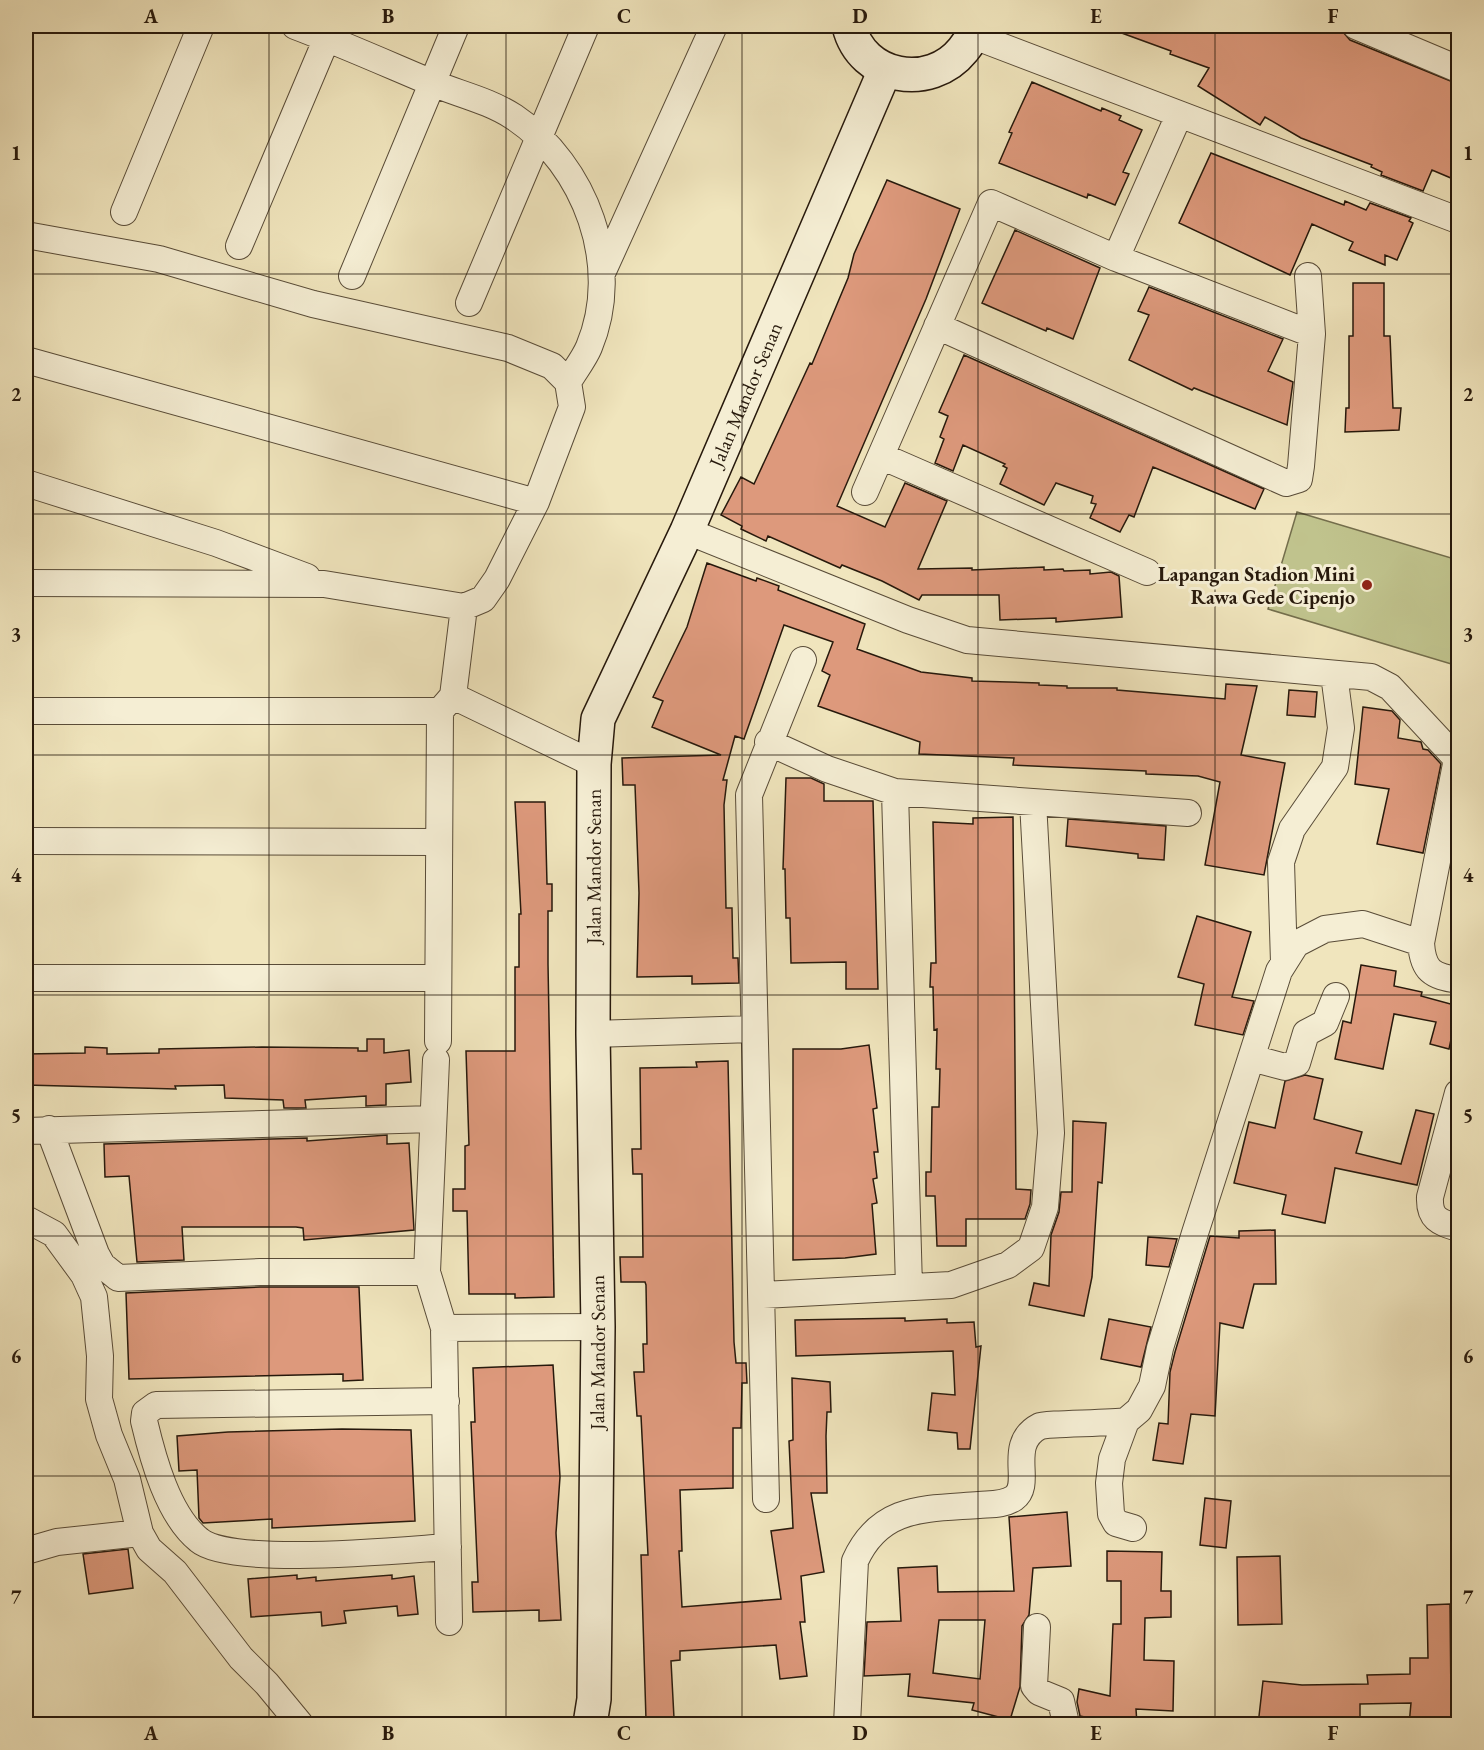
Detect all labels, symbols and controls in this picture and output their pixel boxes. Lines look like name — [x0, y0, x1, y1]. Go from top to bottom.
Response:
text: A — [143, 3, 159, 29]
text: B — [382, 3, 394, 29]
text: C — [617, 3, 631, 29]
text: D — [852, 3, 868, 29]
text: E — [1090, 3, 1102, 29]
text: F — [1328, 3, 1339, 29]
text: 1 — [11, 140, 21, 166]
text: 1 — [1463, 140, 1473, 166]
street label: Jalan Mandor Senan — [702, 318, 788, 473]
text: 2 — [11, 381, 22, 407]
text: 2 — [1463, 381, 1474, 407]
place label: Lapangan Stadion Mini Rawa Gede Cipenjo — [1158, 561, 1355, 610]
marker: Lapangan Stadion Mini Rawa Gede Cipenjo — [1360, 578, 1374, 592]
text: 3 — [11, 621, 21, 647]
text: 3 — [1463, 621, 1473, 647]
street label: Jalan Mandor Senan — [580, 788, 607, 946]
text: 4 — [11, 862, 22, 888]
text: 4 — [1463, 862, 1474, 888]
text: 5 — [11, 1102, 21, 1128]
text: 5 — [1463, 1102, 1473, 1128]
street label: Jalan Mandor Senan — [584, 1274, 611, 1432]
text: 6 — [11, 1343, 22, 1369]
text: 6 — [1463, 1343, 1474, 1369]
text: 7 — [11, 1584, 22, 1610]
text: 7 — [1463, 1584, 1474, 1610]
text: A — [143, 1720, 159, 1746]
text: B — [382, 1720, 394, 1746]
text: C — [617, 1720, 631, 1746]
text: D — [852, 1720, 868, 1746]
text: E — [1090, 1720, 1102, 1746]
text: F — [1328, 1720, 1339, 1746]

